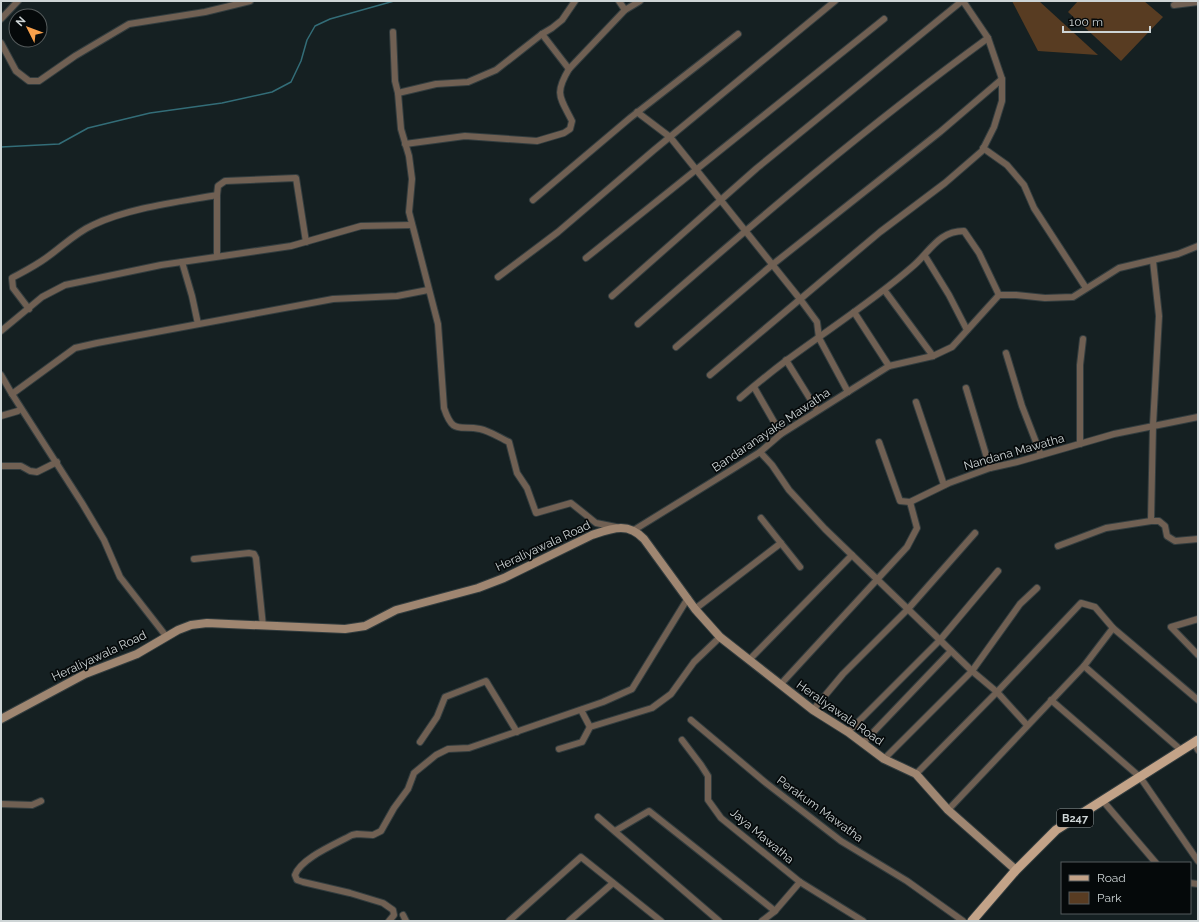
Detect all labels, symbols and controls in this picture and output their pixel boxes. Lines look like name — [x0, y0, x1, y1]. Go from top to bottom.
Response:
north arrow — [8, 8, 48, 48]
scale bar — [1063, 8, 1150, 34]
text: N — [13, 14, 29, 29]
text: 100 m — [1069, 15, 1103, 29]
street label: Bandaranayake Mawatha — [709, 385, 833, 475]
street label: Nandana Mawatha — [962, 431, 1066, 473]
street label: Heraliyawala Road — [493, 518, 593, 574]
street label: Heraliyawala Road — [49, 628, 149, 684]
street label: Heraliyawala Road — [794, 678, 886, 748]
street label: Perakum Mawatha — [774, 773, 866, 845]
street label: Jaya Mawatha — [727, 805, 797, 867]
road number: B247 — [1057, 809, 1093, 827]
legend — [1061, 862, 1191, 914]
text: Road — [1097, 871, 1126, 885]
text: Park — [1097, 891, 1122, 905]

